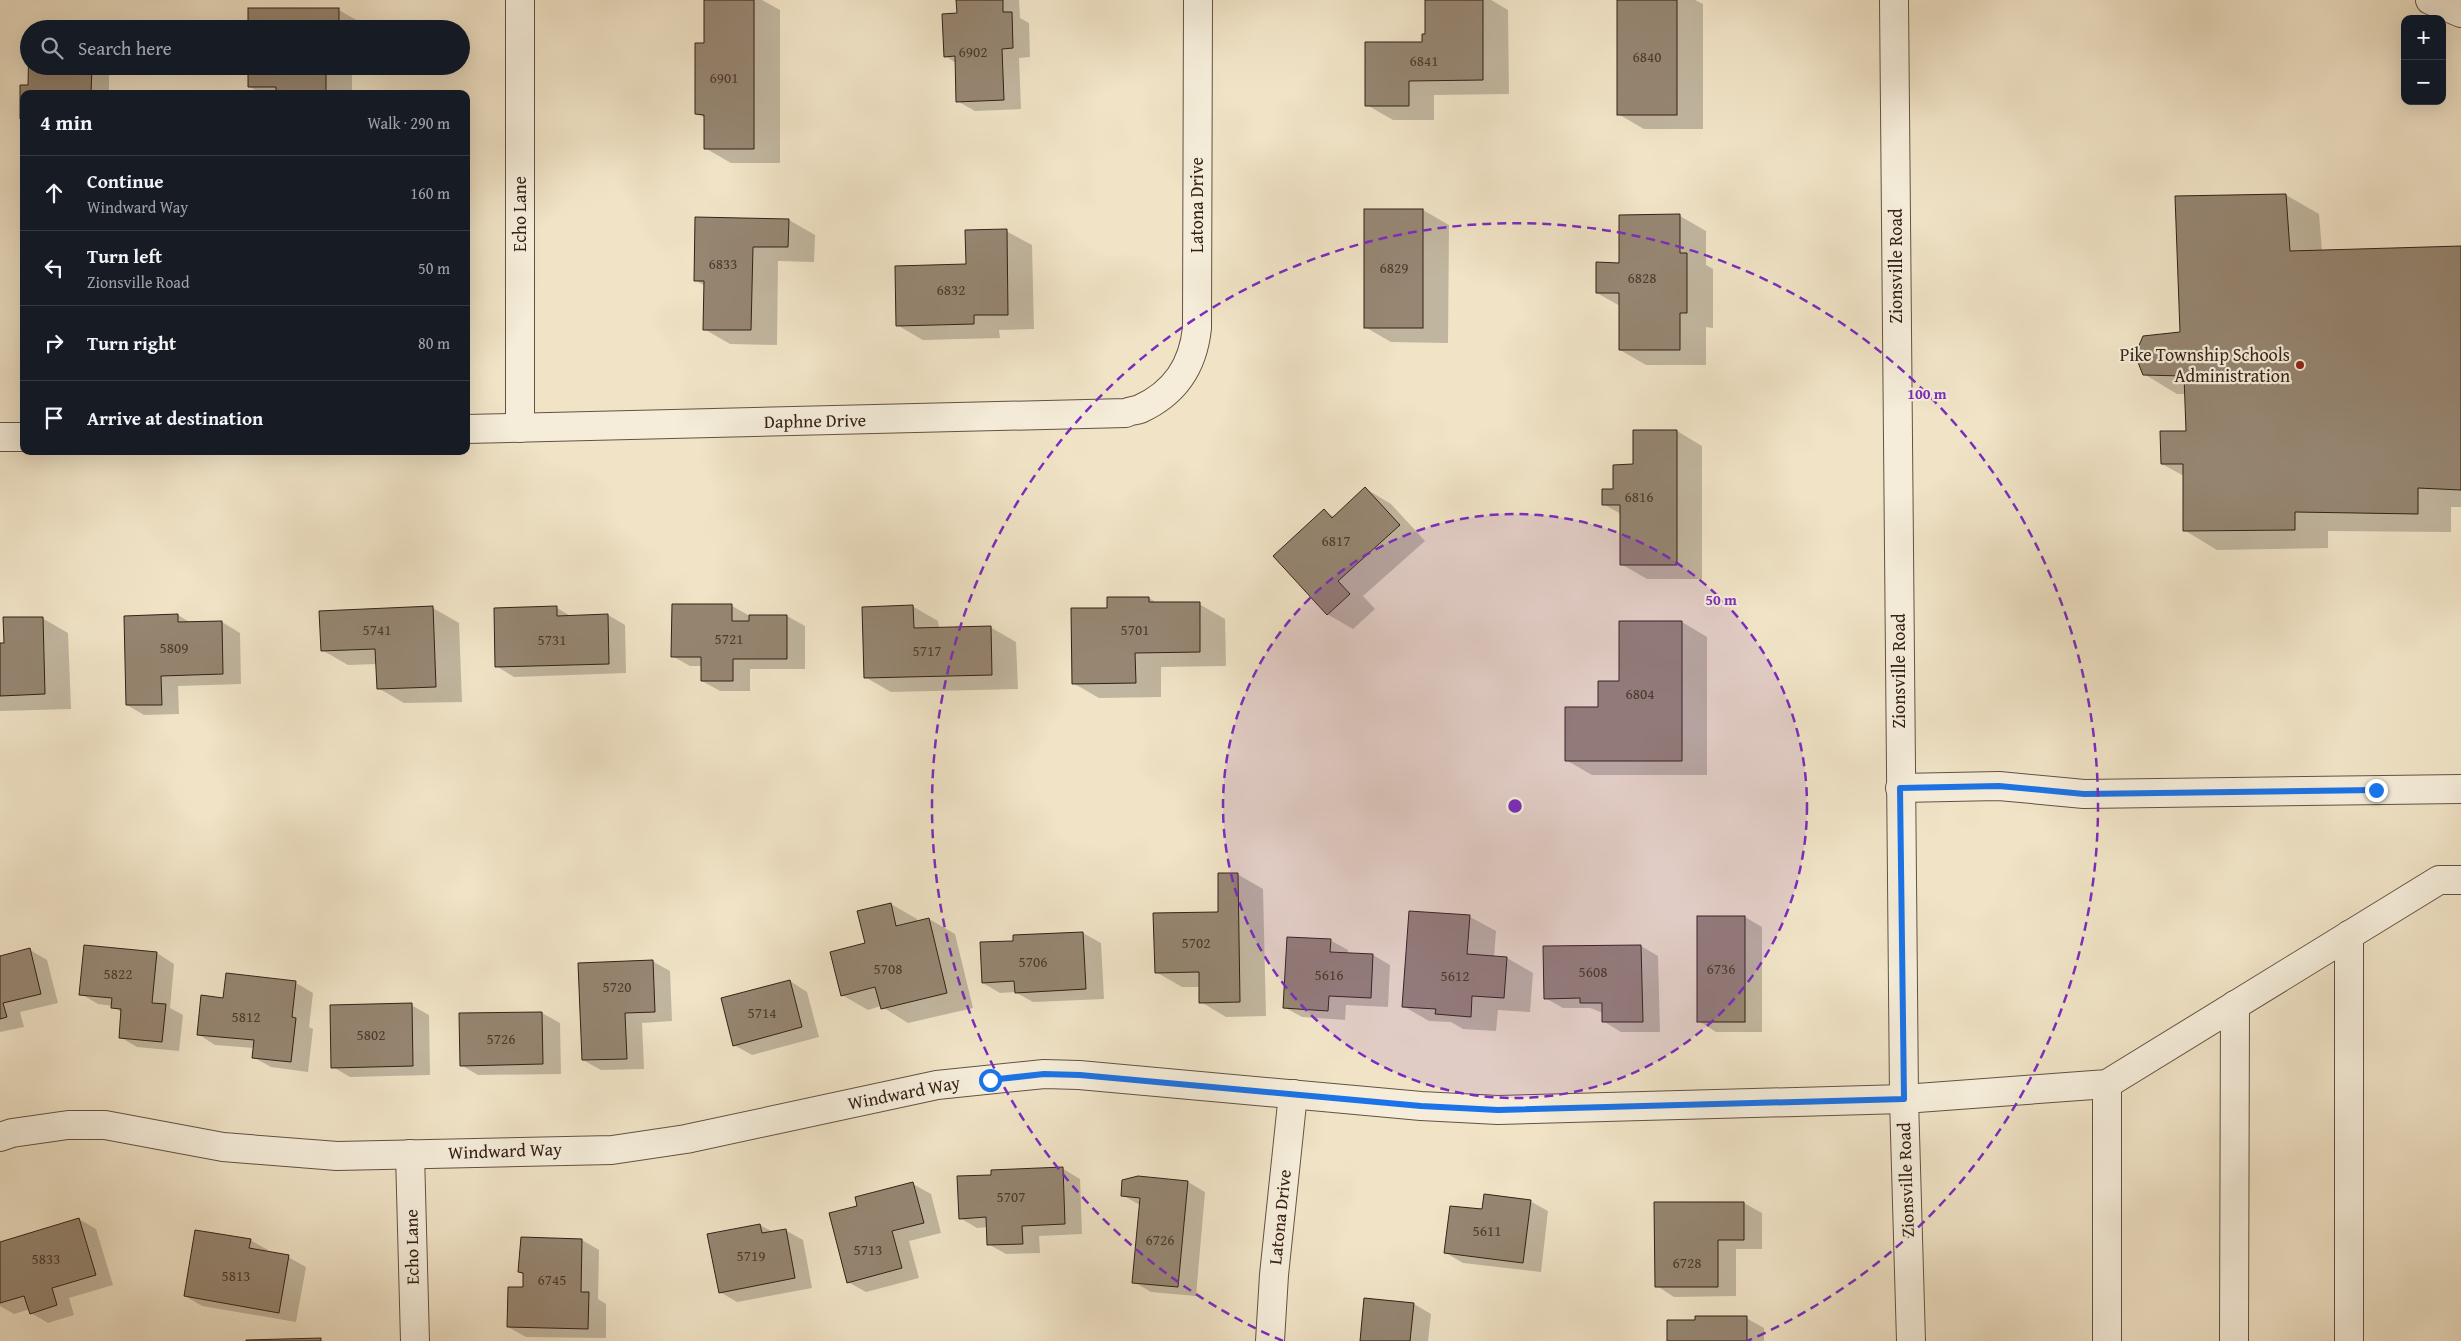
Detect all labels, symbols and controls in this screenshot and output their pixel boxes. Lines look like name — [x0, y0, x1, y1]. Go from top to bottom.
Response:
map controls — [2401, 15, 2446, 105]
button: + — [2401, 15, 2446, 60]
search box — [20, 20, 470, 75]
icon: search — [38, 34, 66, 62]
text: Search here — [78, 34, 172, 62]
house number: 6902 — [959, 41, 987, 62]
house number: 6840 — [1633, 46, 1661, 67]
house number: 6841 — [1410, 50, 1438, 71]
button: − — [2401, 60, 2446, 105]
house number: 6901 — [710, 67, 738, 88]
text: 4 min — [40, 107, 92, 138]
text: Walk · 290 m — [367, 111, 450, 135]
street label: Latona Drive — [1183, 157, 1210, 253]
text: Continue — [87, 167, 164, 195]
street label: Echo Lane — [506, 176, 533, 252]
icon: ahead — [40, 179, 68, 207]
text: 160 m — [410, 181, 450, 205]
text: Windward Way — [87, 195, 188, 219]
street label: Zionsville Road — [1882, 208, 1909, 324]
text: Turn left — [87, 242, 162, 270]
house number: 6833 — [709, 253, 737, 274]
icon: left — [40, 254, 68, 282]
text: 50 m — [418, 256, 450, 280]
house number: 6829 — [1380, 257, 1408, 278]
house number: 6828 — [1628, 267, 1656, 288]
text: Zionsville Road — [87, 270, 189, 294]
house number: 6832 — [937, 279, 965, 300]
icon: right — [40, 329, 68, 357]
text: Turn right — [87, 329, 176, 357]
text: 80 m — [418, 331, 450, 355]
place label: Pike Township Schools Administration — [2120, 341, 2290, 389]
marker: Pike Township Schools Administration — [2294, 359, 2306, 371]
text: 100 m — [1907, 383, 1947, 404]
icon: arrive — [40, 404, 68, 432]
text: Arrive at destination — [87, 404, 263, 432]
street label: Daphne Drive — [764, 406, 866, 435]
house number: 6816 — [1625, 486, 1653, 507]
house number: 6817 — [1322, 530, 1350, 551]
text: 50 m — [1705, 589, 1737, 610]
street label: Zionsville Road — [1885, 613, 1912, 729]
house number: 5741 — [363, 619, 391, 640]
house number: 5701 — [1121, 619, 1149, 640]
house number: 5721 — [715, 628, 743, 649]
house number: 5731 — [538, 629, 566, 650]
house number: 5809 — [160, 637, 188, 658]
house number: 5717 — [913, 640, 941, 661]
house number: 6804 — [1626, 683, 1654, 704]
route end — [2365, 779, 2388, 802]
centre of rings — [1506, 797, 1524, 815]
house number: 5702 — [1182, 932, 1210, 953]
house number: 5706 — [1019, 951, 1047, 972]
house number: 5708 — [874, 958, 902, 979]
house number: 6736 — [1707, 958, 1735, 979]
house number: 5608 — [1579, 961, 1607, 982]
house number: 5822 — [104, 963, 132, 984]
house number: 5616 — [1315, 964, 1343, 985]
house number: 5612 — [1441, 965, 1469, 986]
house number: 5720 — [603, 976, 631, 997]
house number: 5714 — [748, 1002, 776, 1023]
house number: 5812 — [232, 1006, 260, 1027]
house number: 5802 — [357, 1024, 385, 1045]
house number: 5726 — [487, 1028, 515, 1049]
street label: Windward Way — [845, 1068, 962, 1117]
route start — [979, 1069, 1002, 1092]
street label: Zionsville Road — [1890, 1122, 1921, 1238]
street label: Windward Way — [448, 1135, 562, 1166]
street label: Latona Drive — [1261, 1168, 1298, 1266]
house number: 5707 — [997, 1186, 1025, 1207]
street label: Echo Lane — [397, 1209, 426, 1285]
house number: 5611 — [1473, 1220, 1501, 1241]
house number: 6726 — [1146, 1229, 1174, 1250]
house number: 5713 — [854, 1239, 882, 1260]
house number: 5719 — [737, 1245, 765, 1266]
house number: 5833 — [32, 1248, 60, 1269]
house number: 6728 — [1673, 1252, 1701, 1273]
house number: 5813 — [222, 1265, 250, 1286]
house number: 6745 — [538, 1269, 566, 1290]

